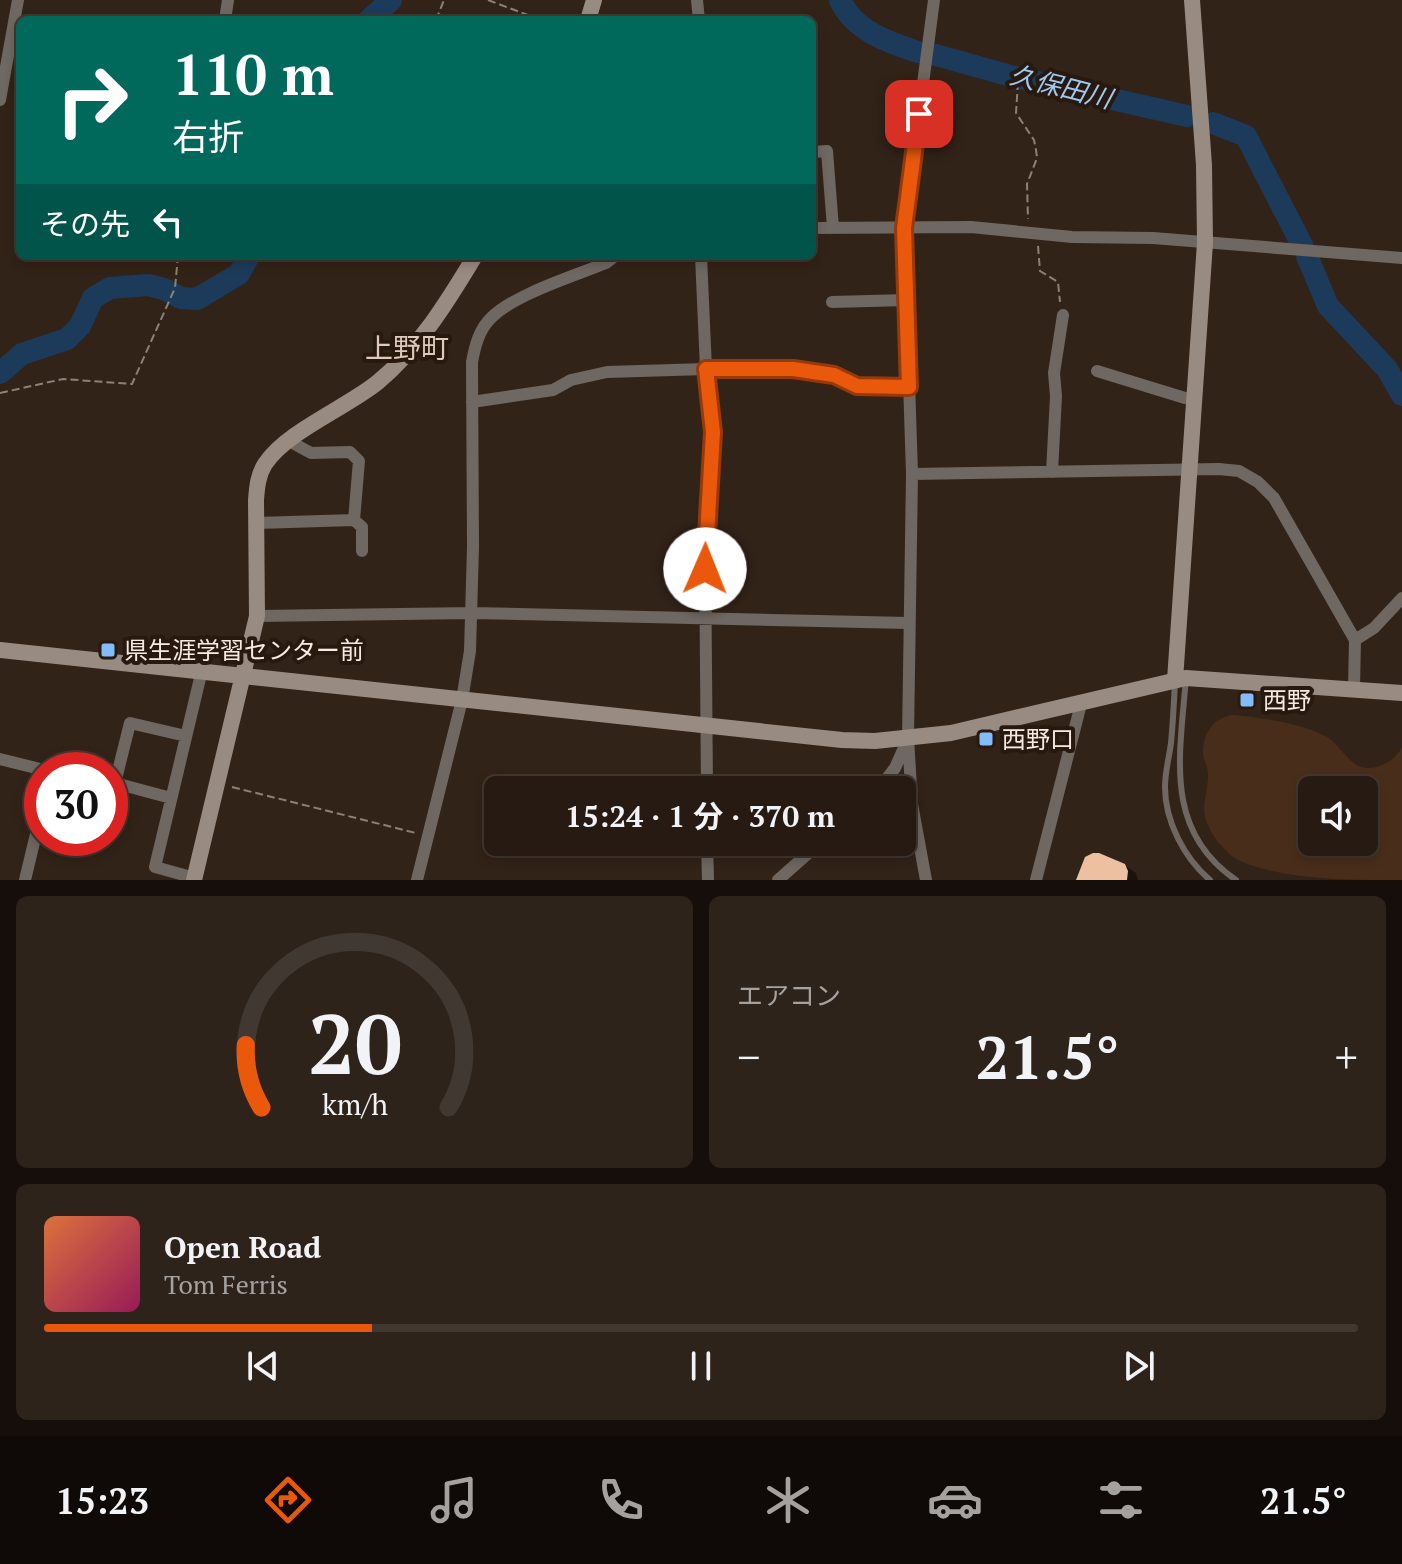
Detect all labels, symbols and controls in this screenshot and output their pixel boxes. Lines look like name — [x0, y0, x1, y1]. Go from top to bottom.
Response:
text: 110 m — [172, 37, 334, 111]
icon: right — [40, 48, 144, 152]
water label: 久保田川 — [1006, 57, 1118, 116]
pin — [885, 80, 953, 148]
icon: arrive — [897, 92, 941, 136]
text: 右折 — [172, 113, 244, 160]
icon: left — [146, 200, 190, 244]
text: その先 — [40, 204, 130, 244]
district label: 上野町 — [365, 329, 449, 366]
position arrow — [663, 527, 747, 611]
place label: 県生涯学習センター前 — [124, 634, 364, 666]
marker: 県生涯学習センター前 — [99, 641, 117, 659]
place label: 西野 — [1263, 684, 1311, 716]
marker: 西野 — [1238, 691, 1256, 709]
place label: 西野口 — [1002, 723, 1074, 755]
marker: 西野口 — [977, 730, 995, 748]
speed limit sign: 30 — [24, 752, 128, 856]
map controls — [1298, 776, 1378, 856]
button: sound — [1298, 776, 1378, 856]
text: 15:24 · 1 分 · 370 m — [565, 796, 835, 836]
text: エアコン — [737, 978, 841, 1012]
text: 20 — [307, 988, 402, 1098]
text: 21.5° — [975, 1017, 1120, 1096]
text: − — [737, 1027, 760, 1086]
text: + — [1335, 1027, 1358, 1086]
text: km/h — [321, 1085, 388, 1123]
text: Open Road — [164, 1227, 321, 1267]
text: Tom Ferris — [164, 1267, 288, 1301]
icon: previous — [241, 1344, 285, 1388]
icon: pause — [679, 1344, 723, 1388]
icon: next — [1117, 1344, 1161, 1388]
icon: directions — [260, 1472, 316, 1528]
icon: music — [426, 1472, 482, 1528]
icon: phone — [593, 1472, 649, 1528]
icon: climate — [760, 1472, 816, 1528]
icon: car — [927, 1472, 983, 1528]
icon: filters — [1093, 1472, 1149, 1528]
text: 15:23 — [55, 1477, 149, 1524]
text: 21.5° — [1260, 1477, 1347, 1524]

